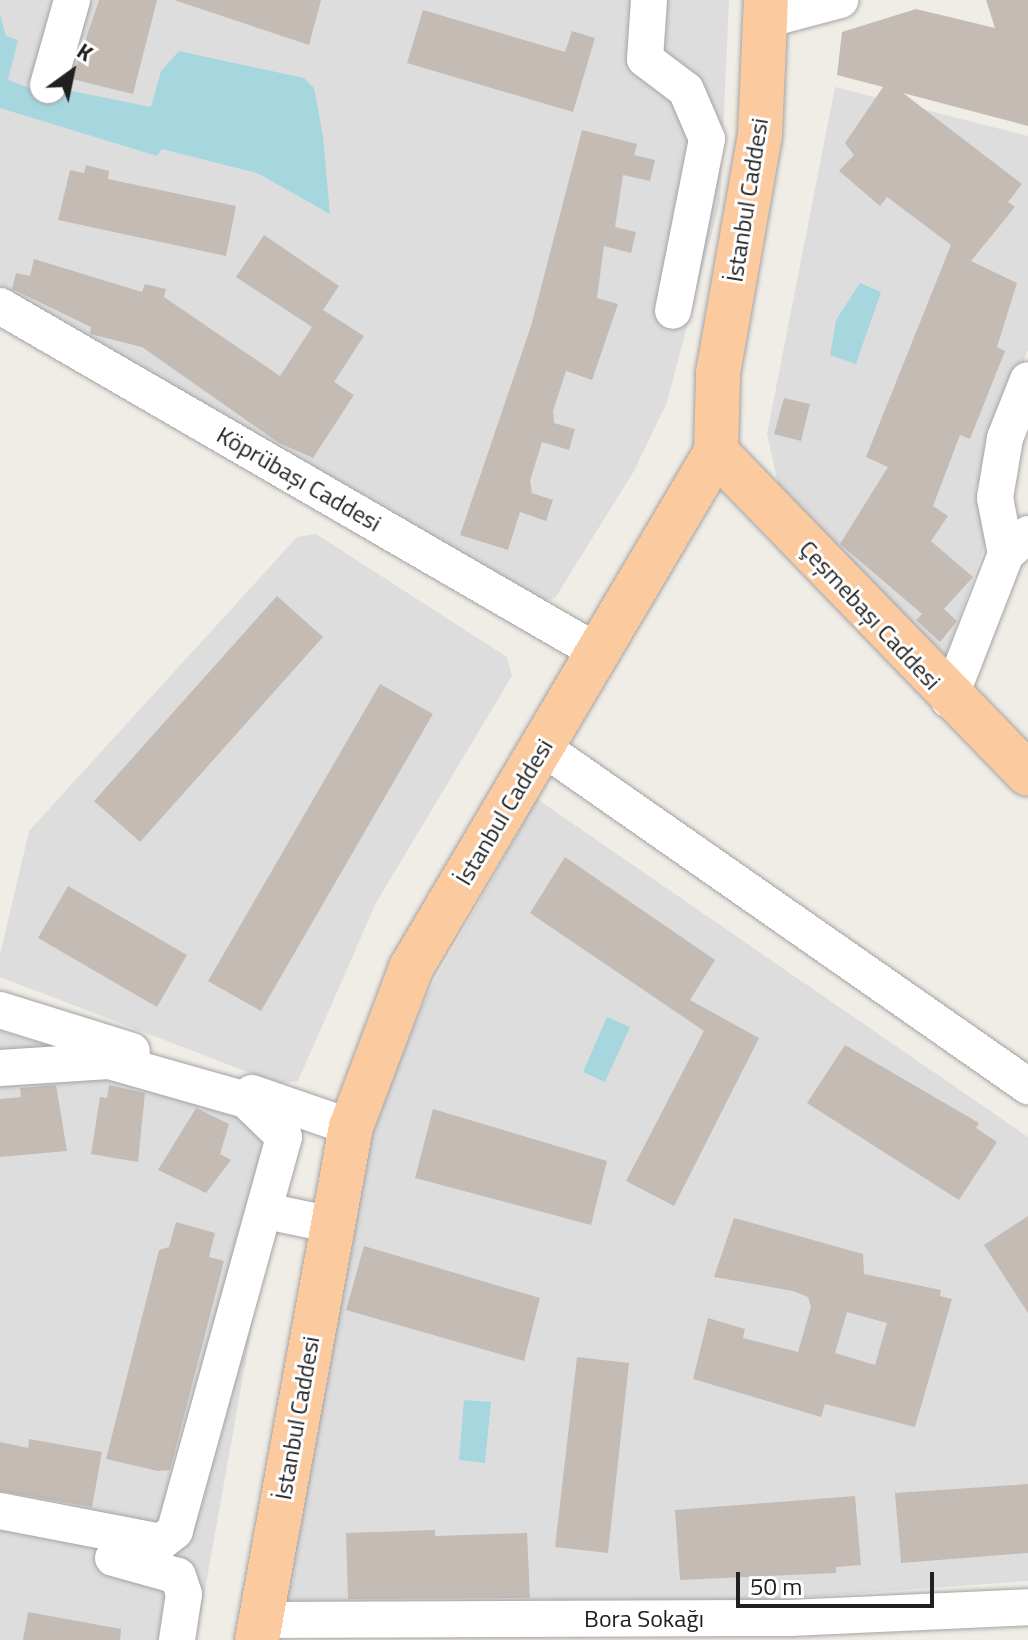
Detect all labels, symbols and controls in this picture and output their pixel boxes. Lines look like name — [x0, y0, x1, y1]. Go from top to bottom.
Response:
north arrow — [32, 32, 112, 112]
text: K — [70, 34, 100, 70]
street label: İstanbul Caddesi — [720, 116, 774, 284]
street label: Köprübaşı Caddesi — [212, 420, 386, 538]
street label: Çeşmebaşı Caddesi — [793, 534, 947, 696]
street label: İstanbul Caddesi — [449, 734, 559, 890]
street label: İstanbul Caddesi — [268, 1334, 326, 1502]
scale bar — [740, 1556, 938, 1606]
text: 50 m — [750, 1568, 802, 1604]
street label: Bora Sokağı — [584, 1605, 704, 1633]

